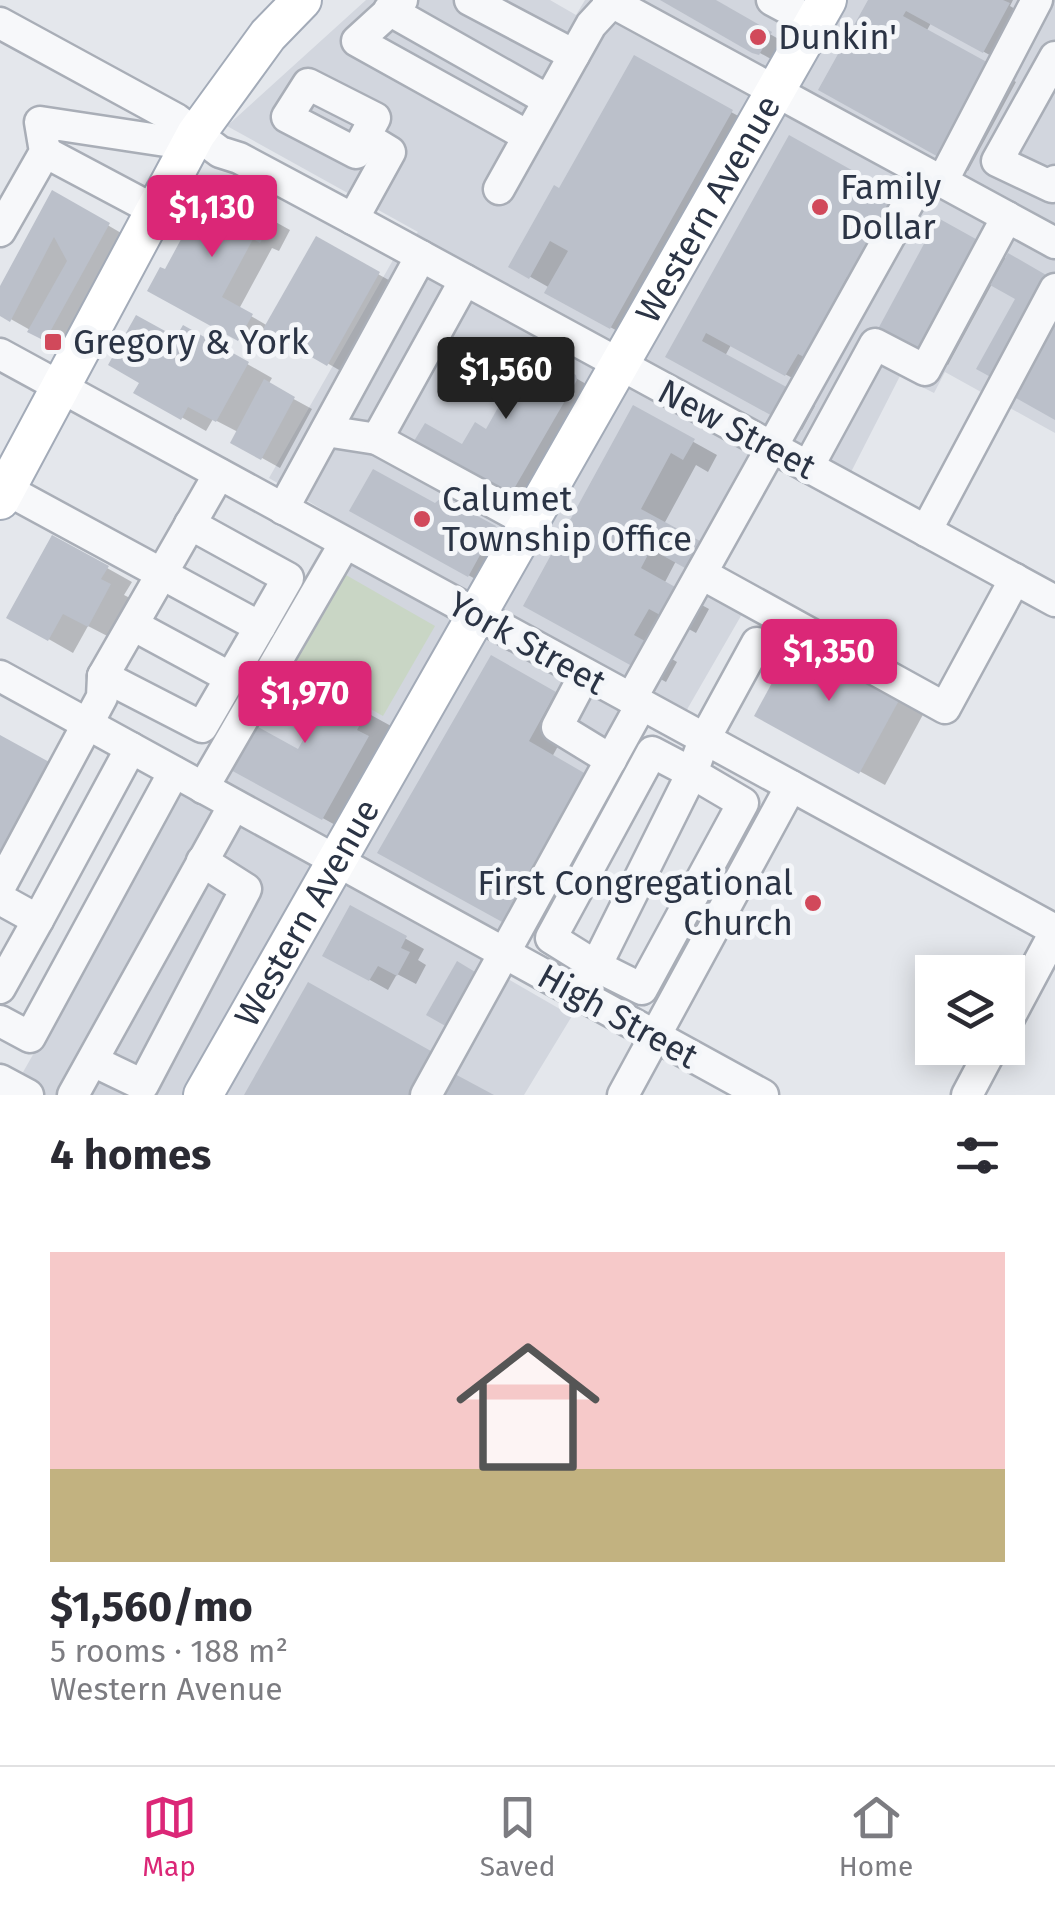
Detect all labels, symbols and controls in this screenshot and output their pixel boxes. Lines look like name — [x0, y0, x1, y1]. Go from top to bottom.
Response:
place label: Dunkin' — [778, 16, 897, 58]
marker: Dunkin' — [747, 26, 769, 48]
street label: Western Avenue — [627, 88, 789, 330]
place label: Family Dollar — [840, 166, 941, 248]
pin: $1,130 — [131, 175, 293, 260]
text: $1,130 — [169, 188, 255, 226]
marker: Family Dollar — [809, 196, 831, 218]
place label: Gregory & York — [73, 321, 309, 363]
marker: Gregory & York — [42, 331, 64, 353]
pin: $1,560 — [425, 337, 587, 422]
text: $1,560 — [459, 350, 553, 388]
street label: New Street — [651, 370, 823, 488]
place label: Calumet Township Office — [442, 478, 692, 560]
marker: Calumet Township Office — [411, 508, 433, 530]
street label: York Street — [441, 583, 613, 704]
pin: $1,350 — [748, 619, 910, 704]
text: $1,350 — [783, 632, 875, 670]
pin: $1,970 — [224, 661, 386, 746]
text: $1,970 — [260, 674, 350, 712]
street label: Western Avenue — [226, 791, 388, 1034]
place label: First Congregational Church — [477, 862, 793, 944]
marker: First Congregational Church — [802, 892, 824, 914]
street label: High Street — [531, 955, 706, 1077]
map controls — [915, 955, 1025, 1065]
button: layers — [915, 955, 1025, 1065]
icon: filters — [950, 1128, 1005, 1183]
text: 4 homes — [50, 1130, 211, 1180]
icon: home — [438, 1317, 618, 1497]
text: $1,560/mo — [50, 1582, 253, 1632]
text: 5 rooms · 188 m² — [50, 1632, 288, 1670]
text: Western Avenue — [50, 1670, 283, 1708]
tab: Map — [142, 1790, 197, 1883]
tab: Saved — [480, 1790, 556, 1883]
tab: Home — [839, 1790, 913, 1883]

